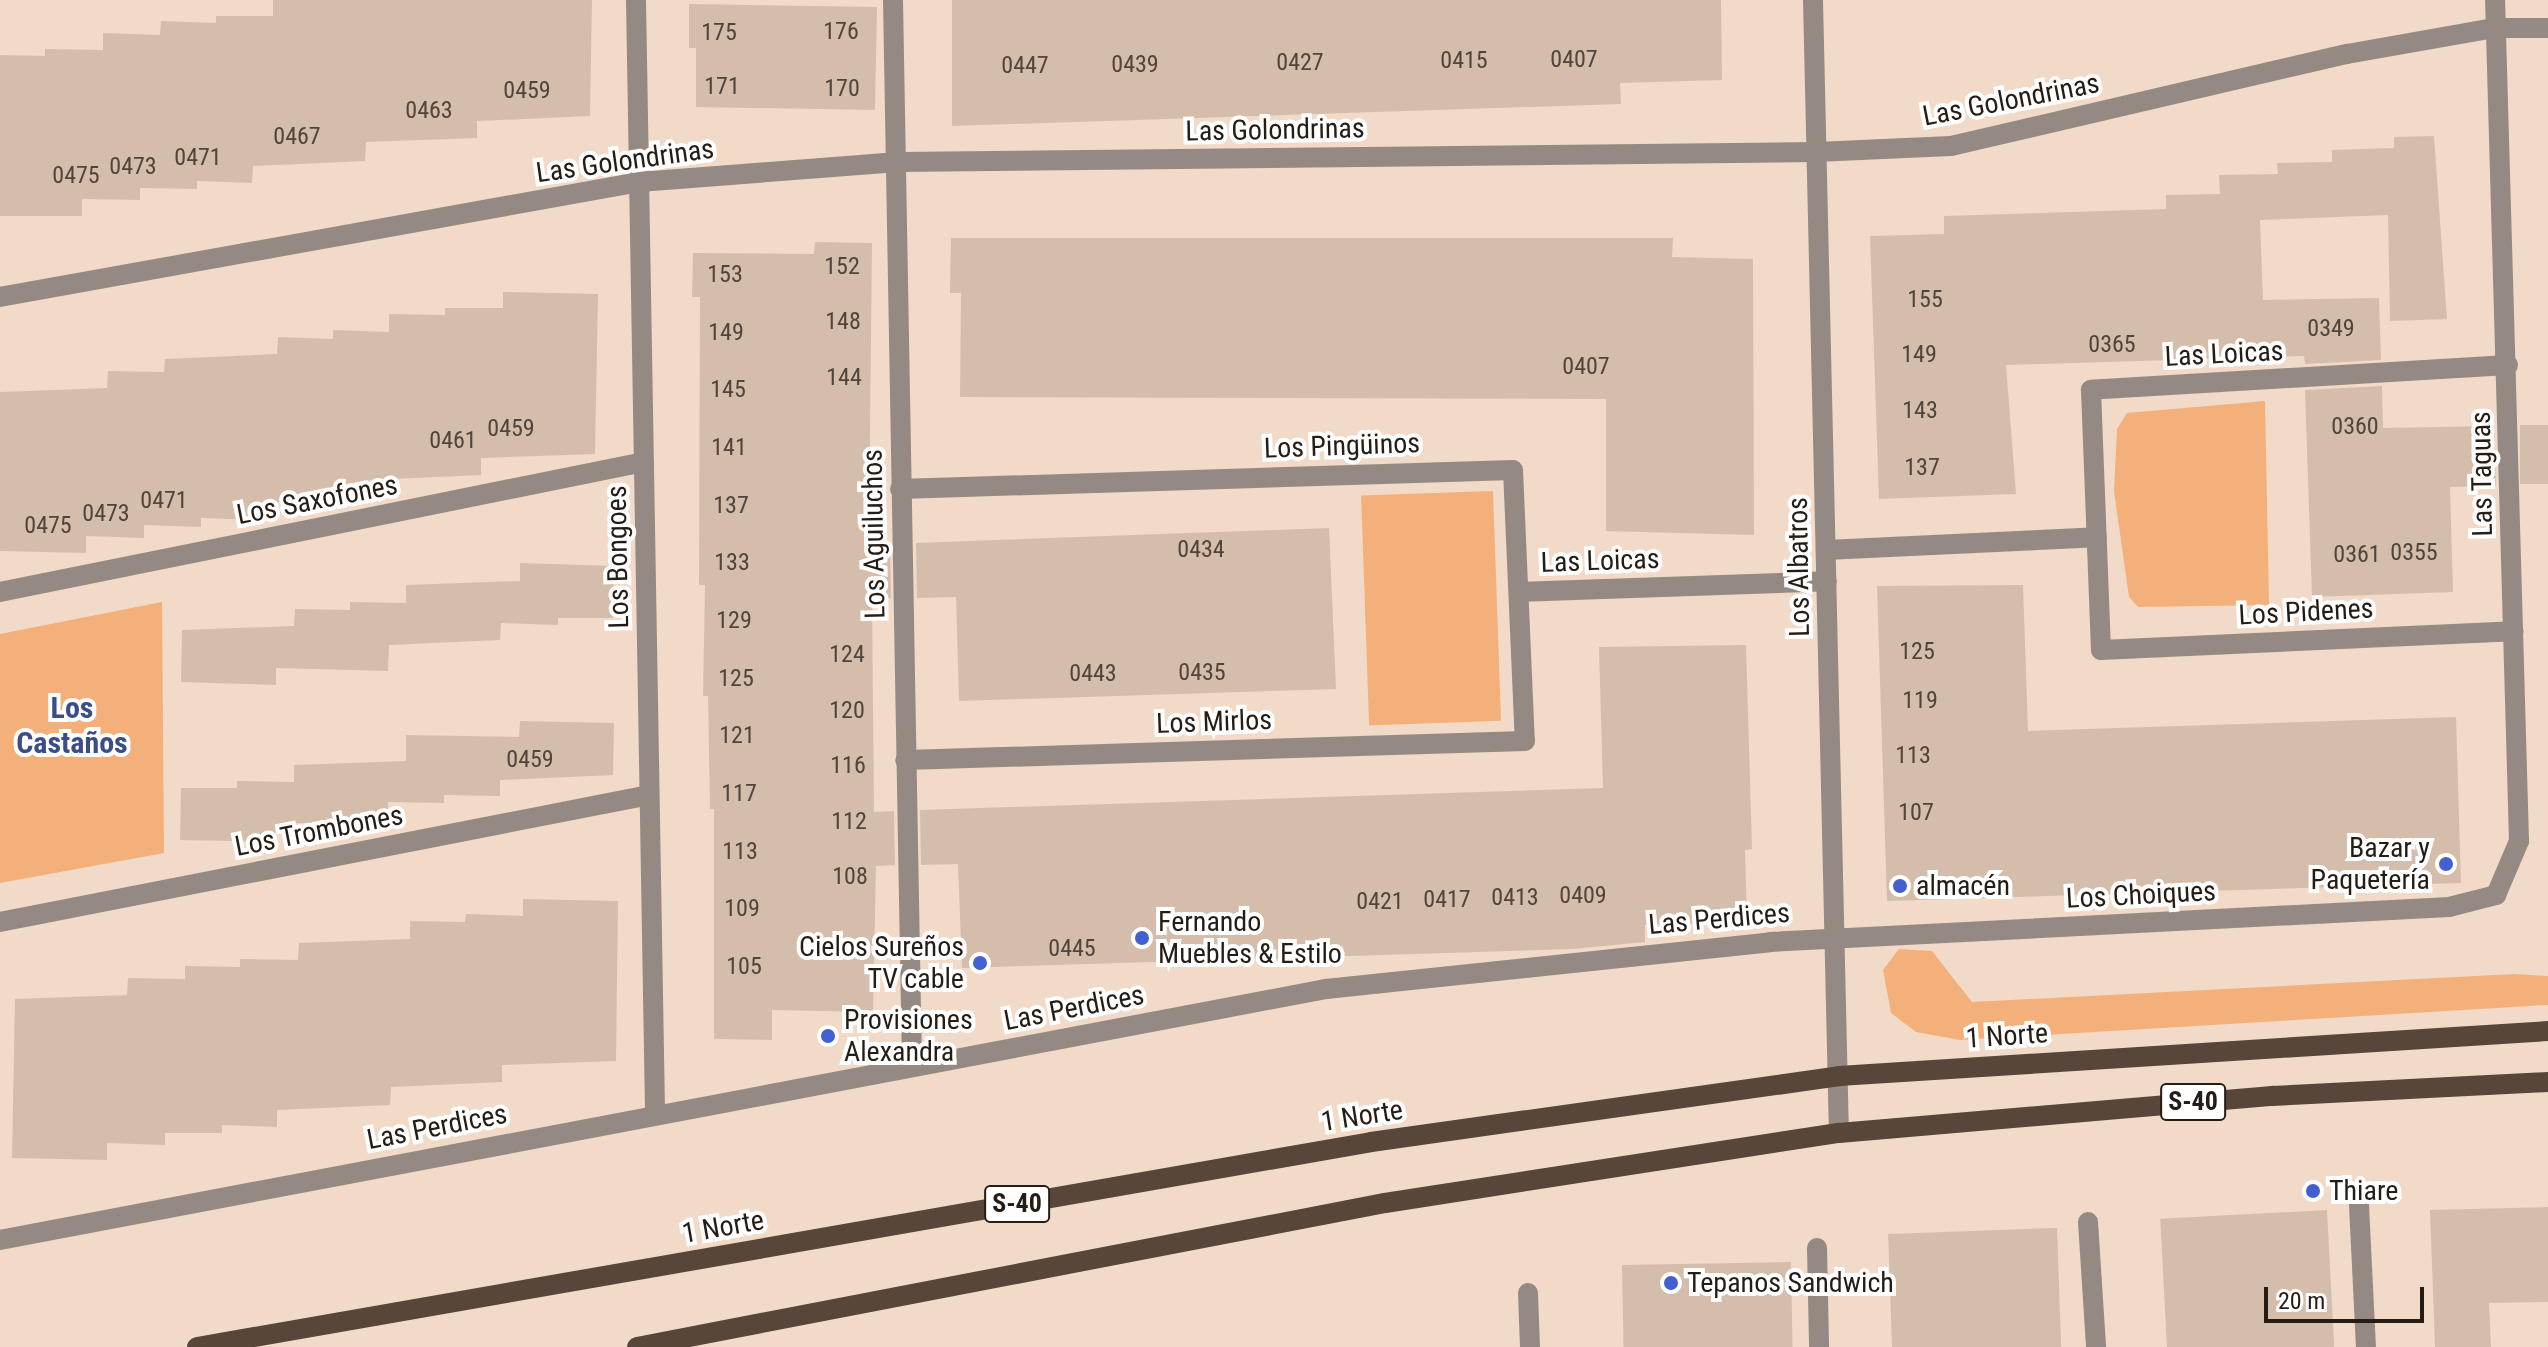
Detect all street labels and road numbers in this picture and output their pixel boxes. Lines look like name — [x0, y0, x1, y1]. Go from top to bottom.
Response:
street label: Las Golondrinas — [1920, 66, 2102, 134]
street label: Las Golondrinas — [1185, 112, 1365, 148]
street label: Las Golondrinas — [534, 132, 716, 190]
street label: Las Loicas — [2164, 334, 2284, 374]
street label: Las Taguas — [2464, 411, 2500, 537]
street label: Los Pingüinos — [1263, 426, 1421, 466]
street label: Los Aguiluchos — [856, 449, 892, 619]
street label: Los Saxofones — [234, 468, 400, 532]
street label: Los Bongoes — [600, 485, 636, 629]
street label: Los Albatros — [1781, 497, 1817, 637]
street label: Las Loicas — [1540, 542, 1660, 580]
street label: Los Pidenes — [2238, 592, 2374, 632]
street label: Los Mirlos — [1155, 703, 1273, 741]
street label: Los Trombones — [232, 798, 406, 864]
street label: Los Choiques — [2065, 874, 2217, 916]
street label: Las Perdices — [1647, 896, 1791, 942]
street label: Las Perdices — [1001, 978, 1147, 1038]
street label: 1 Norte — [1965, 1016, 2049, 1056]
road number: S-40 — [2159, 1080, 2227, 1124]
street label: 1 Norte — [1319, 1093, 1405, 1139]
street label: Las Perdices — [364, 1097, 510, 1157]
road number: S-40 — [983, 1182, 1051, 1226]
street label: 1 Norte — [680, 1203, 766, 1251]

